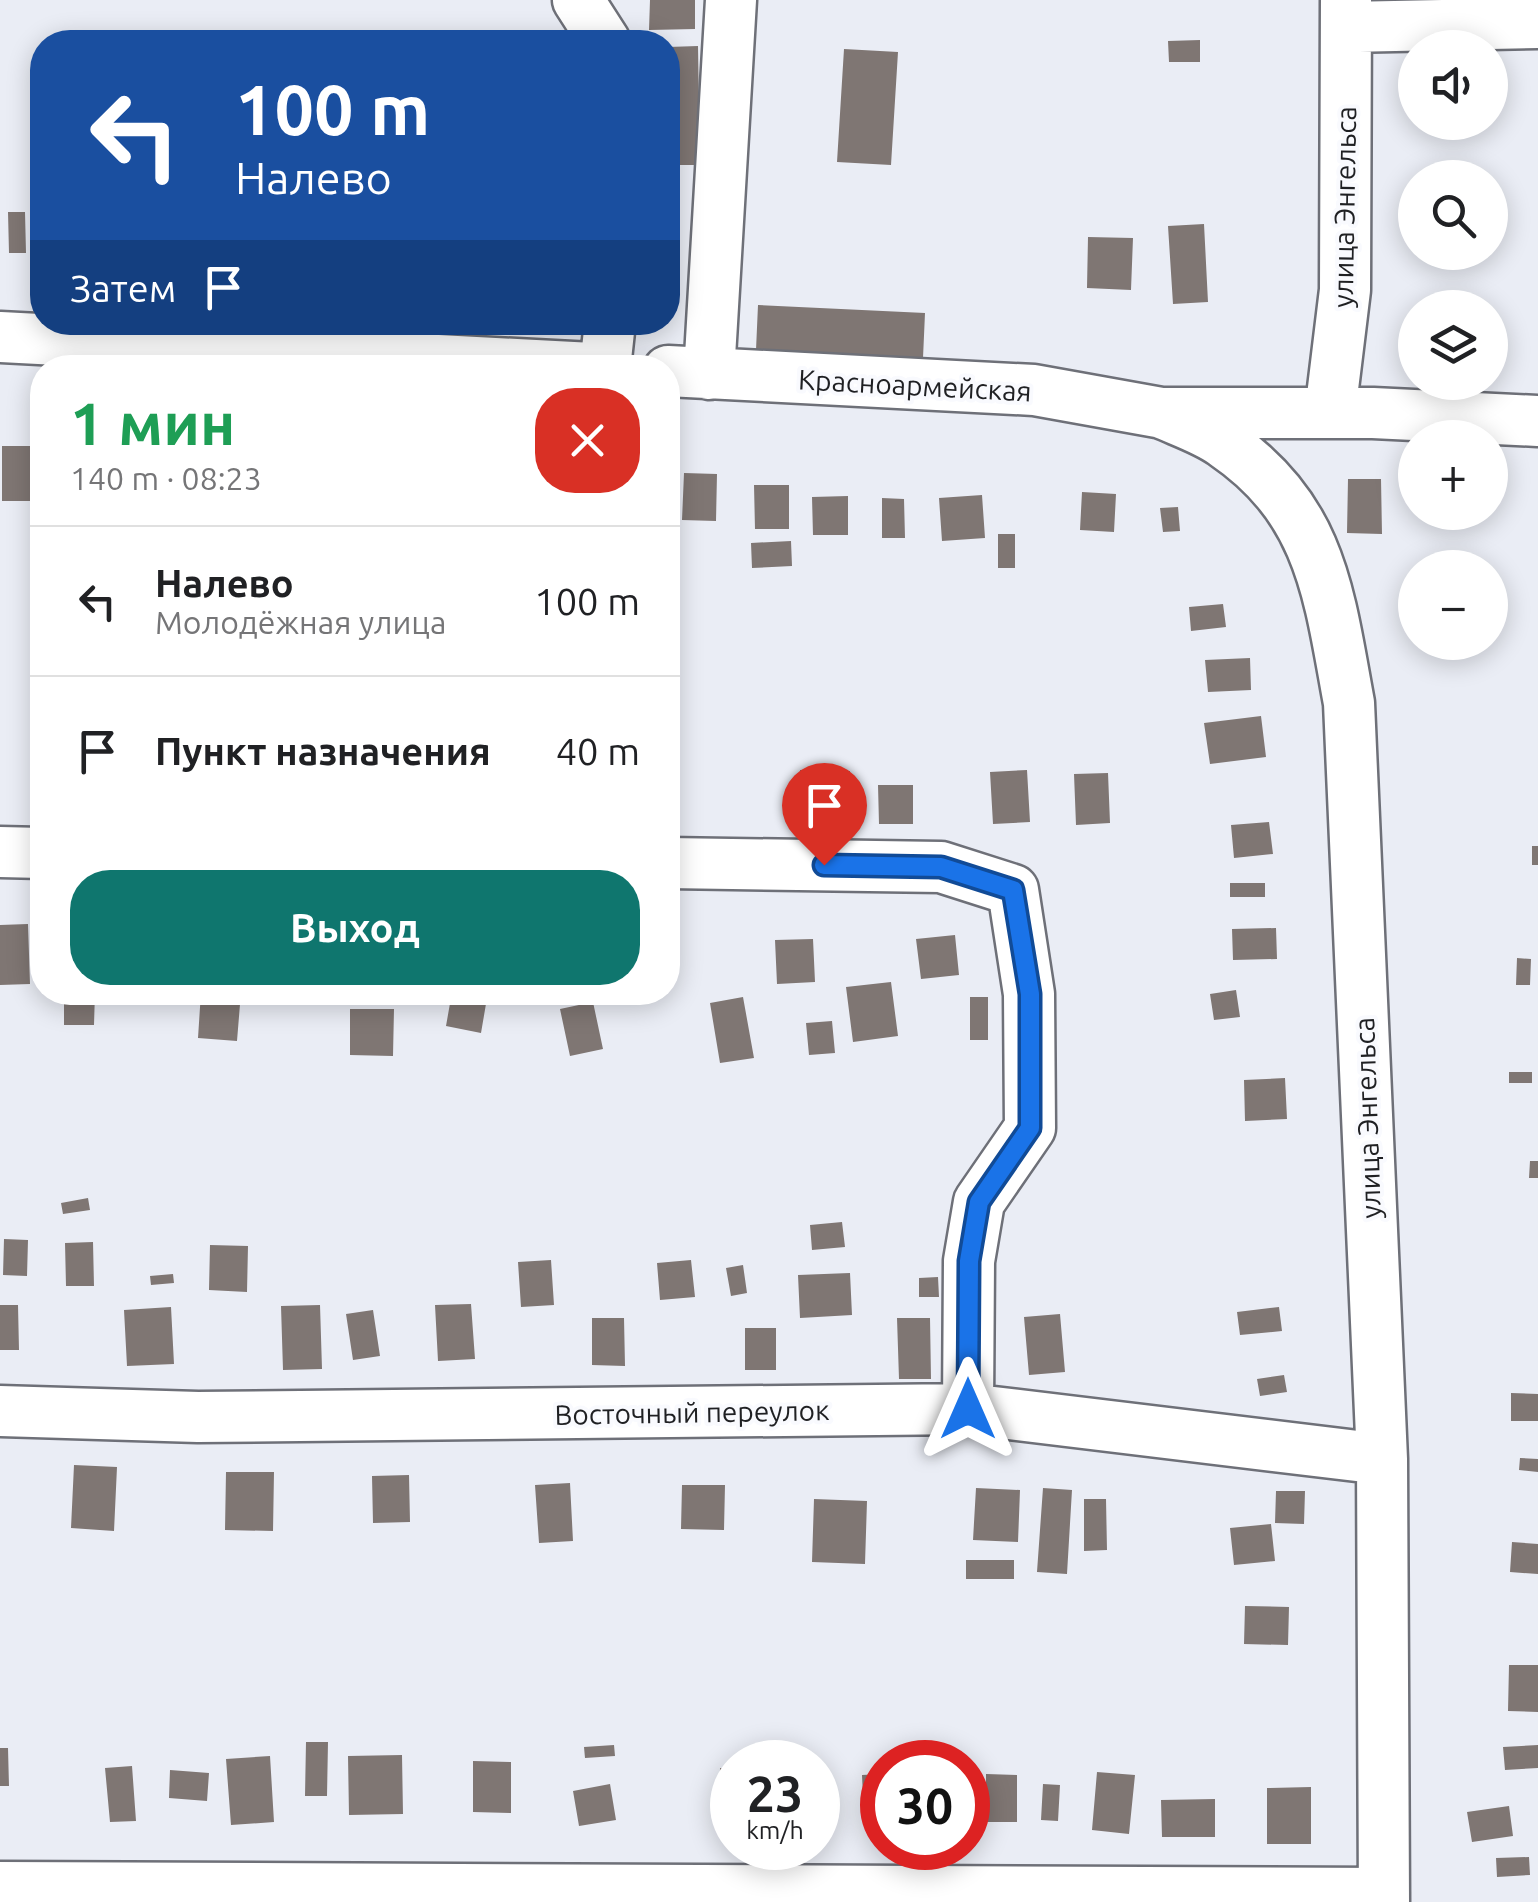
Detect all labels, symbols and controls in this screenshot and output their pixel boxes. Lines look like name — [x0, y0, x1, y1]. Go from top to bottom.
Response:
map controls — [1398, 30, 1508, 660]
button: sound — [1398, 30, 1508, 140]
icon: left — [70, 70, 200, 200]
text: 100 m — [235, 70, 430, 148]
street label: улица Энгельса — [1327, 106, 1361, 308]
text: Налево — [235, 152, 392, 203]
button: search — [1398, 160, 1508, 270]
icon: arrive — [196, 260, 251, 315]
text: Затем — [70, 267, 176, 309]
button: layers — [1398, 290, 1508, 400]
street label: Красноармейская — [798, 363, 1032, 407]
button: close — [535, 388, 640, 493]
text: 1 мин — [70, 389, 235, 456]
button: + — [1398, 420, 1508, 530]
text: 140 m · 08:23 — [70, 460, 262, 496]
button: − — [1398, 550, 1508, 660]
text: Налево — [155, 562, 294, 604]
icon: left — [70, 574, 125, 629]
text: 100 m — [534, 580, 640, 622]
text: Молодёжная улица — [155, 604, 446, 640]
icon: arrive — [70, 724, 125, 779]
text: Пункт назначения — [155, 730, 491, 772]
text: 40 m — [556, 730, 640, 772]
pin — [782, 763, 867, 866]
icon: arrive — [797, 778, 852, 833]
button: Выход — [70, 870, 640, 985]
street label: улица Энгельса — [1348, 1017, 1386, 1219]
position arrow — [916, 1357, 1020, 1461]
street label: Восточный переулок — [554, 1394, 830, 1430]
speed limit sign: 30 — [860, 1740, 990, 1870]
text: 23 — [747, 1765, 803, 1821]
text: km/h — [746, 1816, 804, 1844]

